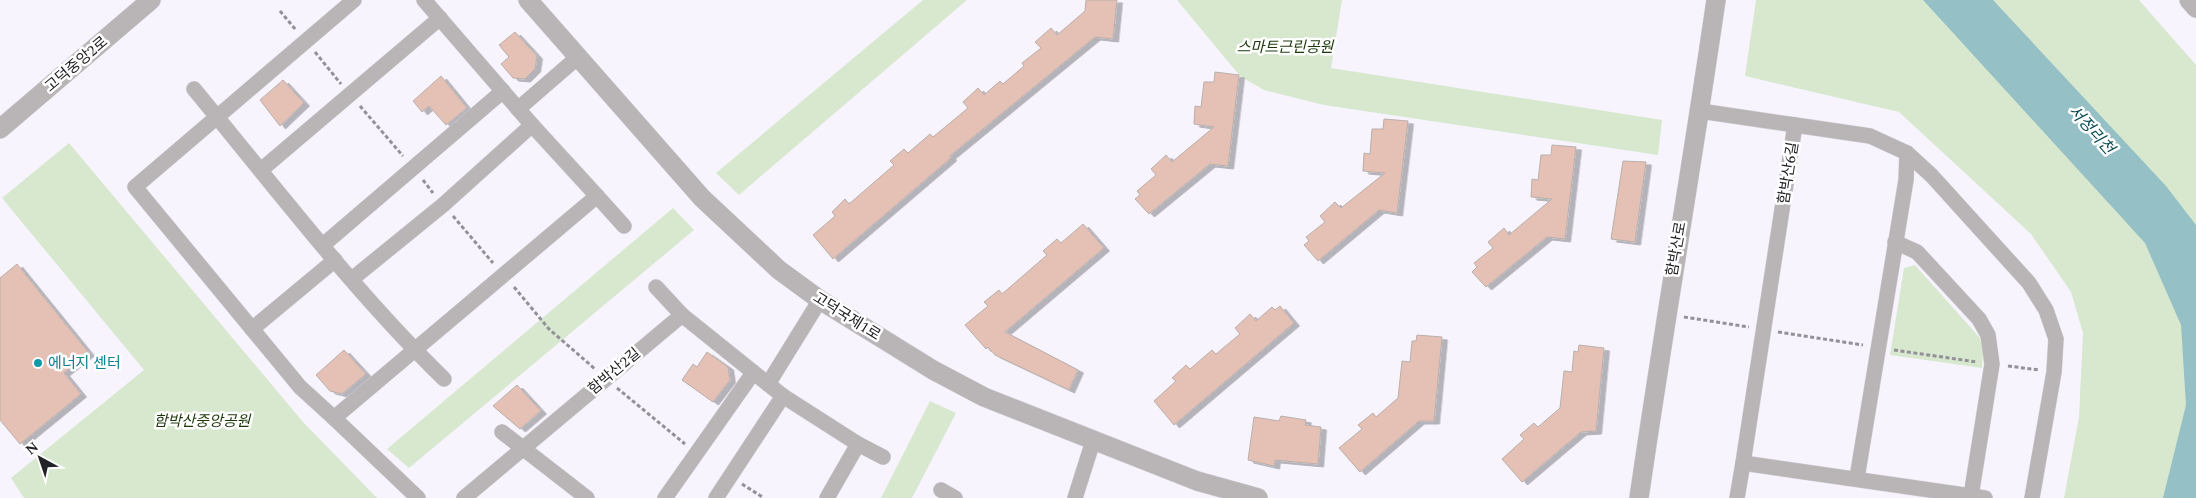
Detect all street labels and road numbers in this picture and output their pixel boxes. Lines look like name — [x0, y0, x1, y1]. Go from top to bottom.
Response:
street label: 고덕중앙2로 — [40, 31, 113, 98]
street label: 함박산6길 — [1772, 140, 1805, 206]
street label: 함박산로 — [1660, 220, 1693, 278]
street label: 고덕국제1로 — [808, 286, 885, 346]
street label: 함박산2길 — [583, 342, 646, 400]

